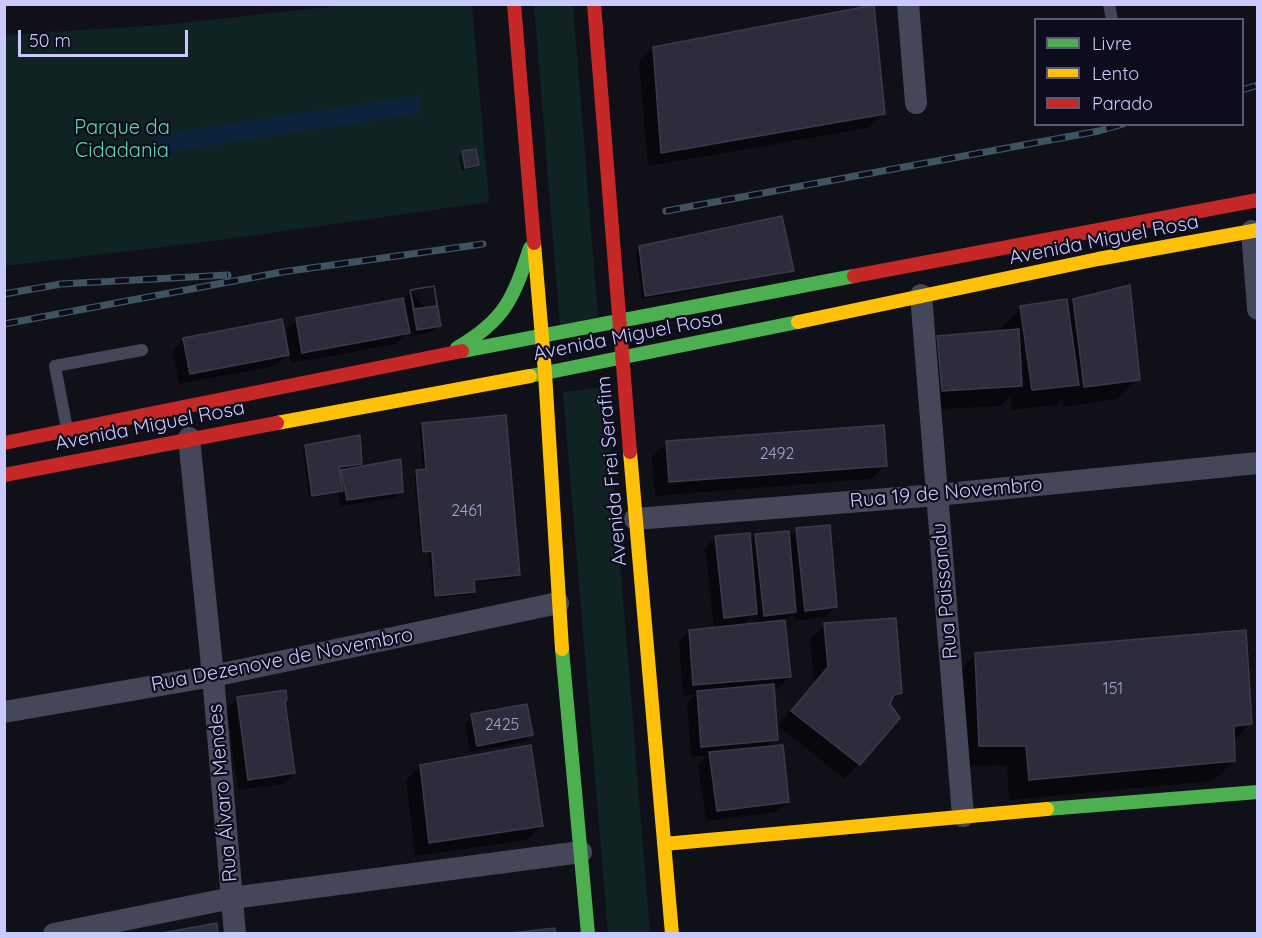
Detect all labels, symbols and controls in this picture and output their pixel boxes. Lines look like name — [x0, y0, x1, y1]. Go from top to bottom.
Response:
scale bar — [21, 18, 190, 56]
legend — [1034, 18, 1244, 126]
text: 50 m — [29, 29, 71, 52]
text: Livre — [1092, 32, 1132, 55]
text: Lento — [1092, 62, 1139, 85]
text: Parado — [1092, 92, 1153, 115]
park label: Parque da Cidadania — [74, 116, 170, 163]
street label: Avenida Miguel Rosa — [1007, 210, 1201, 270]
street label: Avenida Miguel Rosa — [531, 306, 725, 366]
street label: Avenida Frei Serafim — [592, 375, 632, 567]
street label: Avenida Miguel Rosa — [53, 396, 247, 456]
house number: 2492 — [760, 444, 794, 464]
street label: Rua 19 de Novembro — [849, 473, 1043, 513]
house number: 2461 — [451, 501, 483, 521]
street label: Rua Paissandu — [927, 522, 963, 660]
street label: Rua Dezenove de Novembro — [149, 623, 415, 697]
house number: 151 — [1103, 679, 1123, 699]
street label: Rua Álvaro Mendes — [203, 703, 243, 883]
house number: 2425 — [485, 715, 519, 735]

